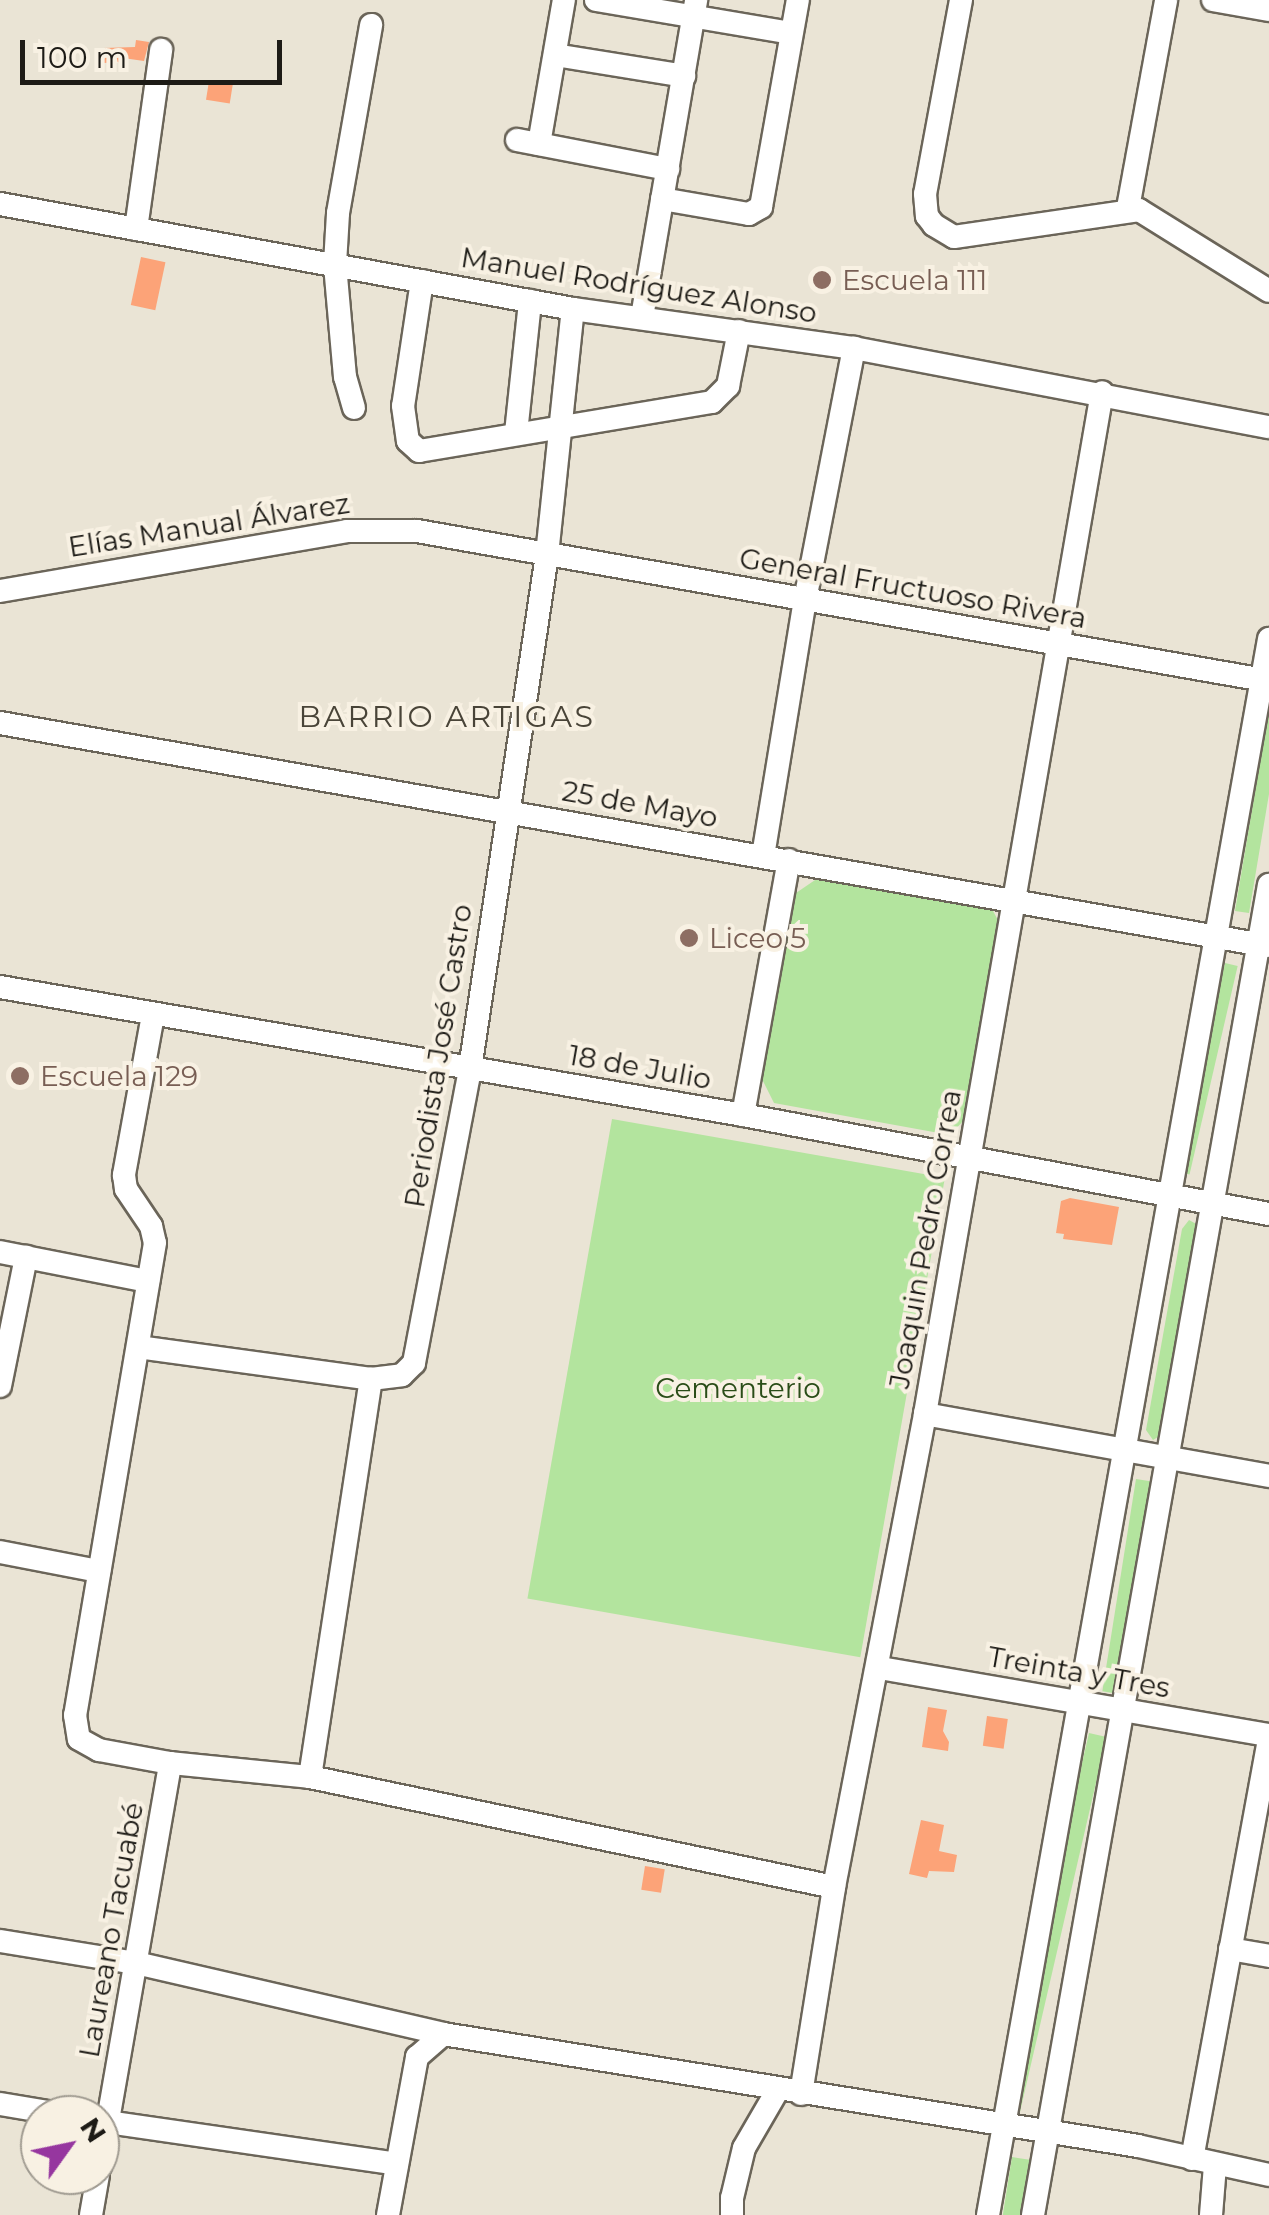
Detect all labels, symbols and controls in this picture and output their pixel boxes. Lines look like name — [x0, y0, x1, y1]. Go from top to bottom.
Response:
scale bar — [25, 20, 288, 82]
text: 100 m — [37, 39, 127, 76]
street label: Manuel Rodríguez Alonso — [459, 240, 819, 330]
place label: Escuela 111 — [842, 263, 987, 297]
marker: Escuela 111 — [811, 269, 833, 291]
street label: Elías Manual Álvarez — [66, 486, 352, 564]
street label: General Fructuoso Rivera — [737, 541, 1089, 635]
district label: BARRIO ARTIGAS — [299, 699, 595, 735]
street label: 25 de Mayo — [560, 774, 720, 834]
street label: Periodista José Castro — [397, 902, 479, 1210]
place label: Liceo 5 — [709, 921, 806, 955]
marker: Liceo 5 — [678, 927, 700, 949]
street label: 18 de Julio — [566, 1038, 714, 1096]
place label: Escuela 129 — [40, 1059, 198, 1093]
marker: Escuela 129 — [9, 1065, 31, 1087]
street label: Joaquin Pedro Correa — [882, 1087, 968, 1391]
park label: Cementerio — [655, 1371, 821, 1405]
street label: Treinta y Tres — [985, 1639, 1173, 1705]
street label: Laureano Tacuabé — [72, 1800, 150, 2060]
north arrow — [20, 2095, 120, 2195]
text: N — [73, 2111, 114, 2148]

